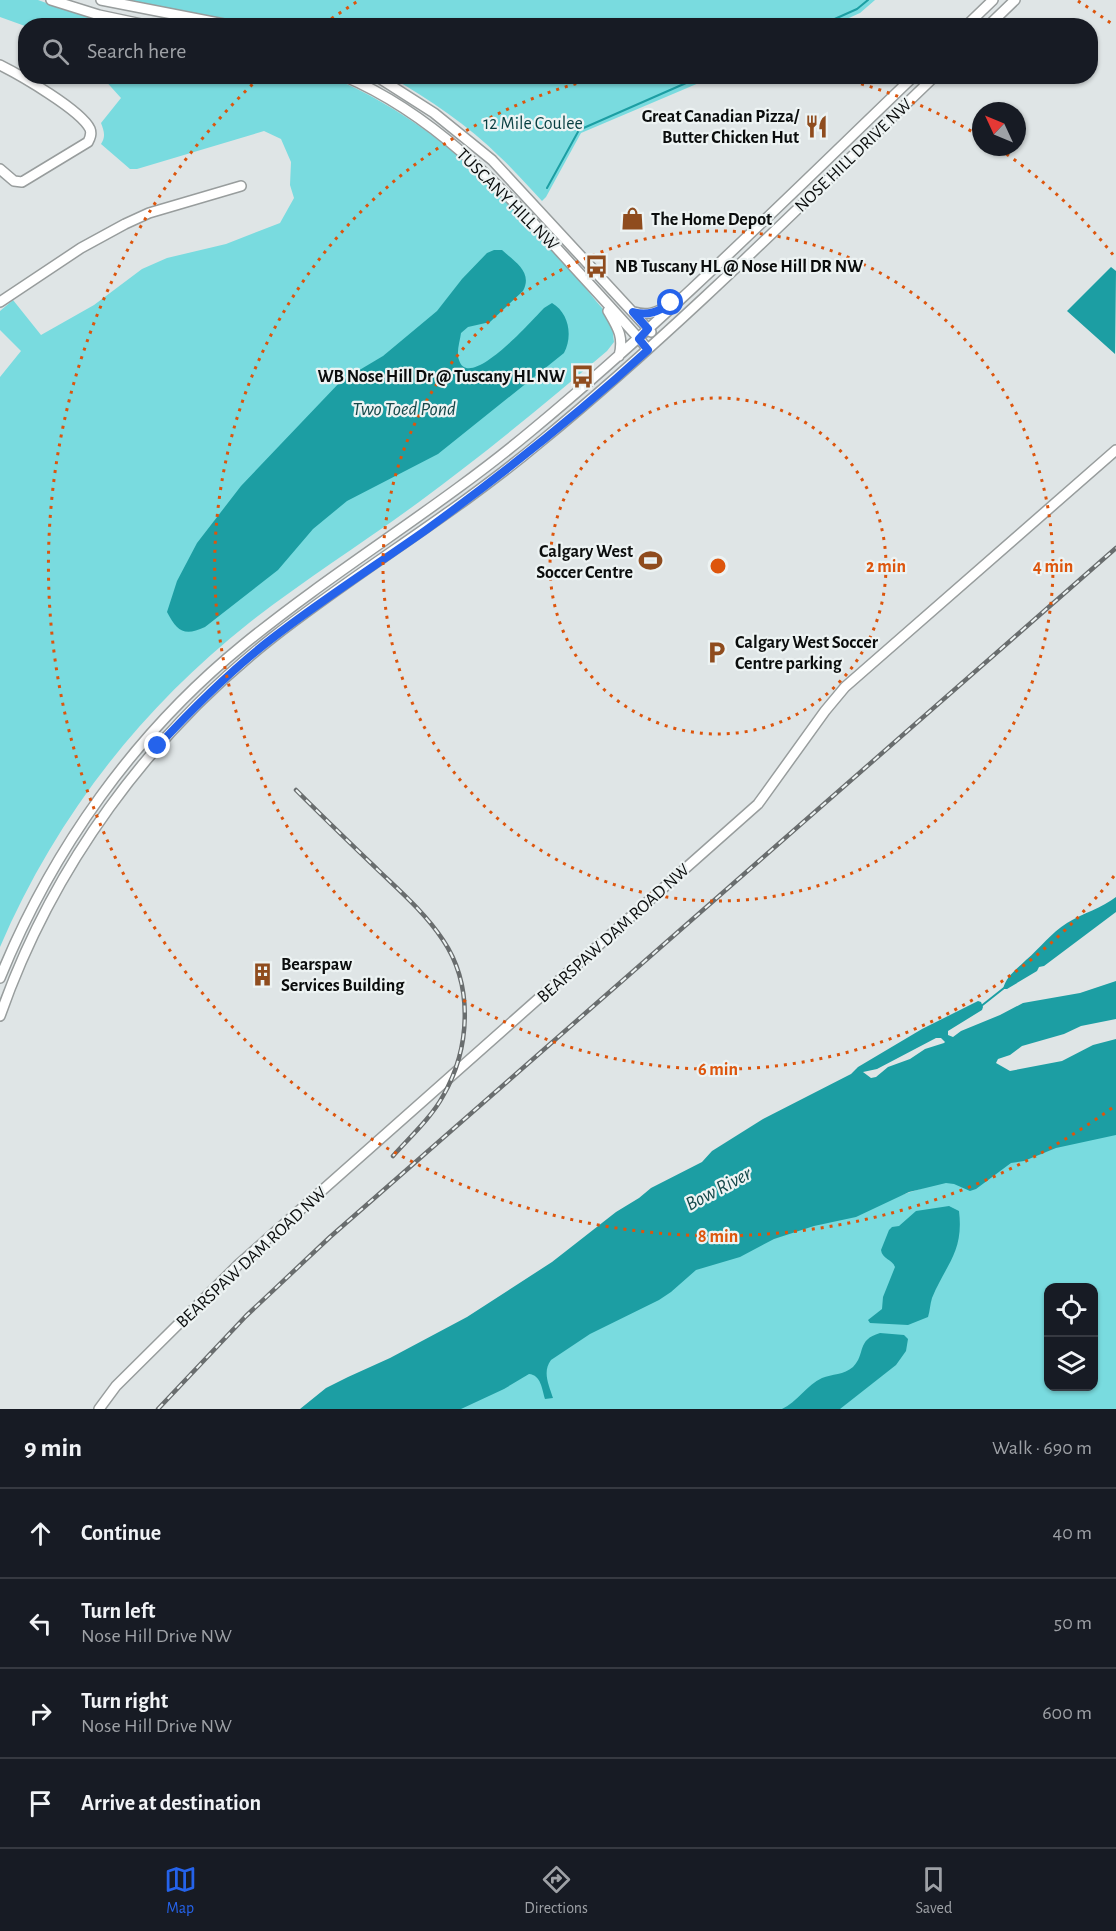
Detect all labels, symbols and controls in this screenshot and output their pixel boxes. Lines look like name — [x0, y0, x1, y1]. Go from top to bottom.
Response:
search box — [18, 18, 1098, 84]
icon: search — [39, 35, 72, 68]
text: Search here — [87, 40, 186, 62]
street label: NOSE HILL DRIVE NW — [792, 96, 916, 216]
north arrow — [972, 102, 1026, 156]
place label: Great Canadian Pizza/ Butter Chicken Hut — [642, 108, 800, 147]
restaurant icon: Great Canadian Pizza/ Butter Chicken Hut — [804, 113, 830, 139]
park label: 12 Mile Coulee — [483, 115, 583, 133]
street label: TUSCANY HILL NW — [453, 145, 562, 254]
shop icon: The Home Depot — [620, 206, 646, 232]
place label: The Home Depot — [651, 211, 772, 229]
bus stop icon: NB Tuscany HL @ Nose Hill DR NW — [584, 253, 610, 279]
place label: NB Tuscany HL @ Nose Hill DR NW — [615, 258, 864, 276]
route start — [657, 289, 683, 315]
bus stop icon: WB Nose Hill Dr @ Tuscany HL NW — [570, 363, 596, 389]
place label: WB Nose Hill Dr @ Tuscany HL NW — [317, 368, 566, 386]
water label: Two Toed Pond — [352, 399, 456, 419]
place label: Calgary West Soccer Centre — [536, 543, 633, 582]
sports icon: Calgary West Soccer Centre — [638, 548, 664, 574]
centre of rings — [708, 556, 728, 576]
text: 2 min — [866, 558, 906, 576]
text: 4 min — [1033, 558, 1073, 576]
place label: Calgary West Soccer Centre parking — [735, 634, 879, 673]
parking icon: Calgary West Soccer Centre parking — [704, 639, 730, 665]
route end — [144, 732, 170, 758]
street label: BEARSPAW DAM ROAD NW — [534, 861, 693, 1007]
place label: Bearspaw Services Building — [281, 956, 405, 995]
building icon: Bearspaw Services Building — [250, 961, 276, 987]
text: 6 min — [698, 1061, 738, 1079]
water label: Bow River — [682, 1163, 755, 1214]
street label: BEARSPAW DAM ROAD NW — [173, 1184, 330, 1332]
text: 8 min — [698, 1228, 738, 1246]
map controls — [1044, 1283, 1098, 1391]
button: locate — [1044, 1283, 1098, 1337]
button: layers — [1044, 1337, 1098, 1391]
text: 9 min — [24, 1435, 82, 1461]
text: Walk · 690 m — [992, 1438, 1092, 1458]
icon: ahead — [24, 1517, 57, 1550]
text: Continue — [81, 1522, 161, 1544]
text: 40 m — [1053, 1523, 1092, 1543]
text: Turn left — [81, 1600, 155, 1622]
icon: left — [24, 1607, 57, 1640]
text: 50 m — [1054, 1613, 1092, 1633]
text: Nose Hill Drive NW — [81, 1626, 232, 1646]
text: Turn right — [81, 1690, 168, 1712]
icon: right — [24, 1697, 57, 1730]
text: 600 m — [1042, 1703, 1092, 1723]
text: Nose Hill Drive NW — [81, 1716, 232, 1736]
icon: arrive — [24, 1787, 57, 1820]
text: Arrive at destination — [81, 1792, 261, 1814]
tab: Map — [164, 1863, 197, 1918]
tab: Directions — [524, 1863, 588, 1918]
tab: Saved — [916, 1863, 952, 1918]

